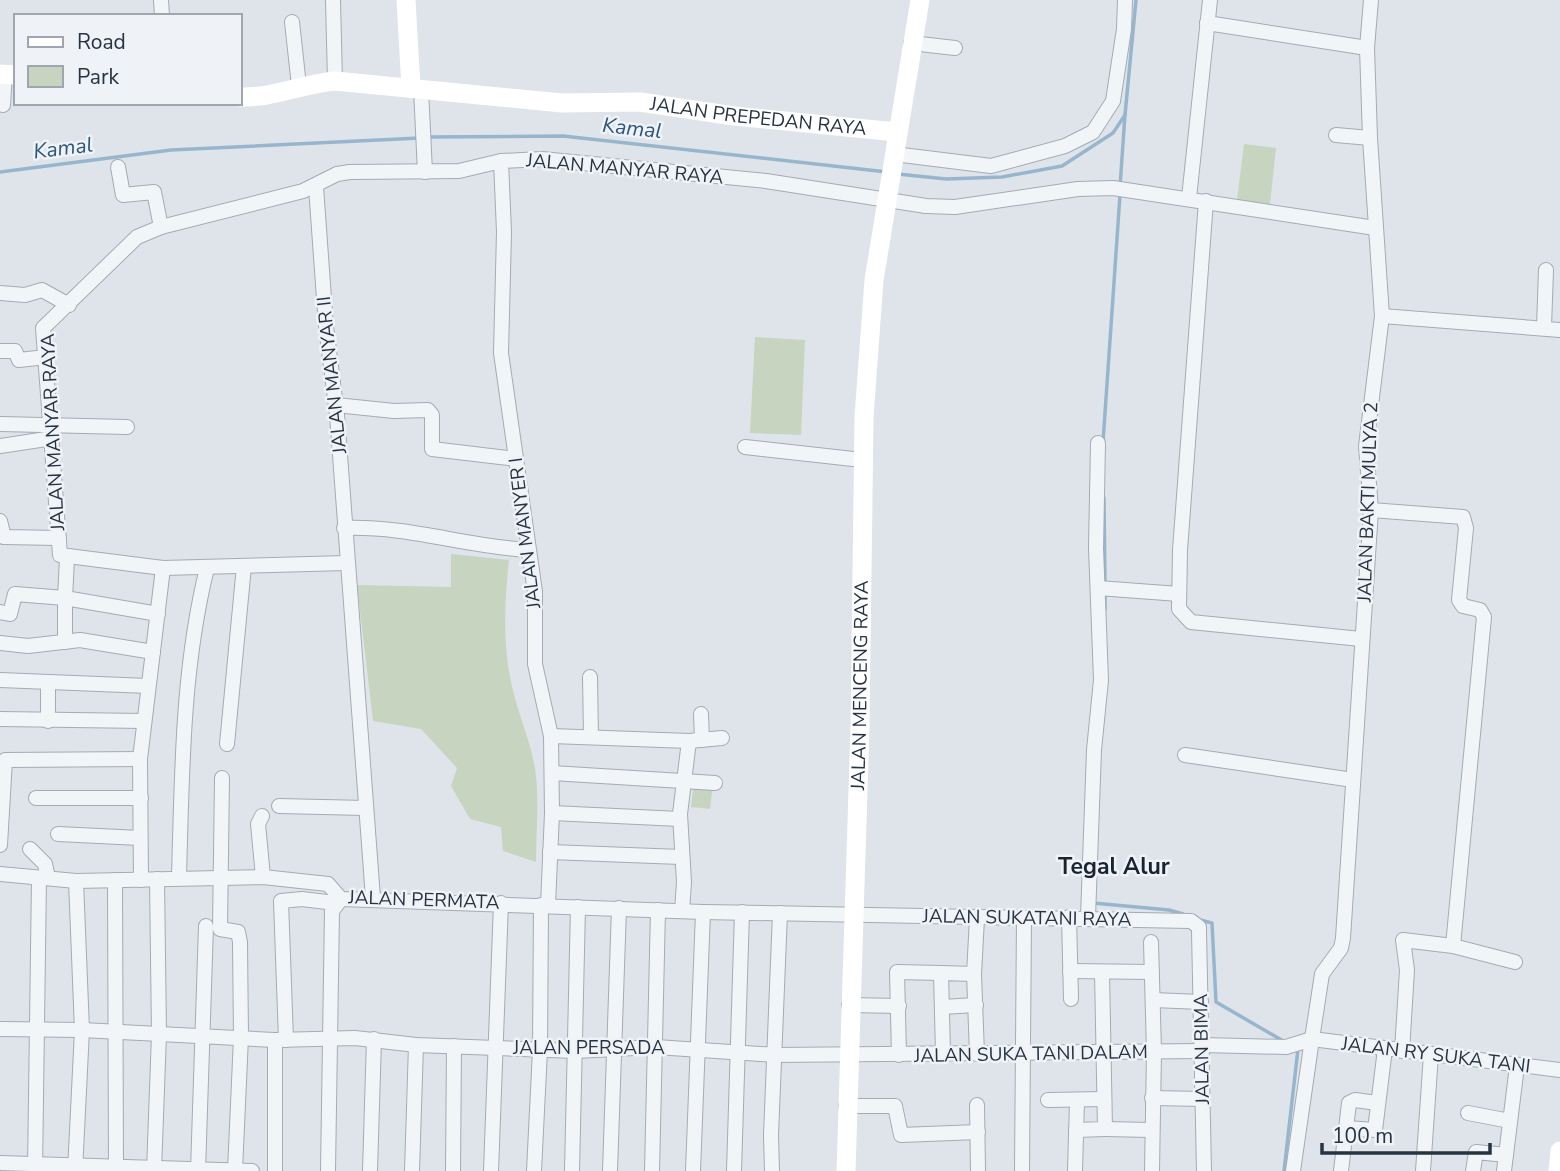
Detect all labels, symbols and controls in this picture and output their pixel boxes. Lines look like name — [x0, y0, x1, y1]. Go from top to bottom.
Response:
legend — [14, 14, 242, 105]
text: Road — [77, 28, 126, 56]
text: Park — [77, 63, 119, 91]
street label: JALAN PREPEDAN RAYA — [648, 91, 868, 142]
water label: Kamal — [601, 111, 663, 145]
water label: Kamal — [32, 130, 94, 166]
street label: JALAN MANYAR RAYA — [525, 147, 725, 191]
street label: JALAN MANYAR II — [311, 295, 353, 456]
street label: JALAN MANYAR RAYA — [35, 333, 71, 532]
street label: JALAN BAKTI MULYA 2 — [1351, 402, 1384, 603]
street label: JALAN MANYER I — [503, 456, 547, 611]
street label: JALAN MENCENG RAYA — [845, 580, 875, 792]
district label: Tegal Alur — [1058, 851, 1170, 882]
street label: JALAN PERMATA — [347, 884, 500, 916]
street label: JALAN SUKATANI RAYA — [921, 903, 1132, 933]
street label: JALAN BIMA — [1188, 993, 1216, 1105]
street label: JALAN RY SUKA TANI — [1339, 1030, 1532, 1079]
street label: JALAN PERSADA — [512, 1035, 665, 1061]
street label: JALAN SUKA TANI DALAM — [913, 1039, 1148, 1069]
scale bar — [1322, 1112, 1490, 1156]
text: 100 m — [1332, 1122, 1393, 1150]

